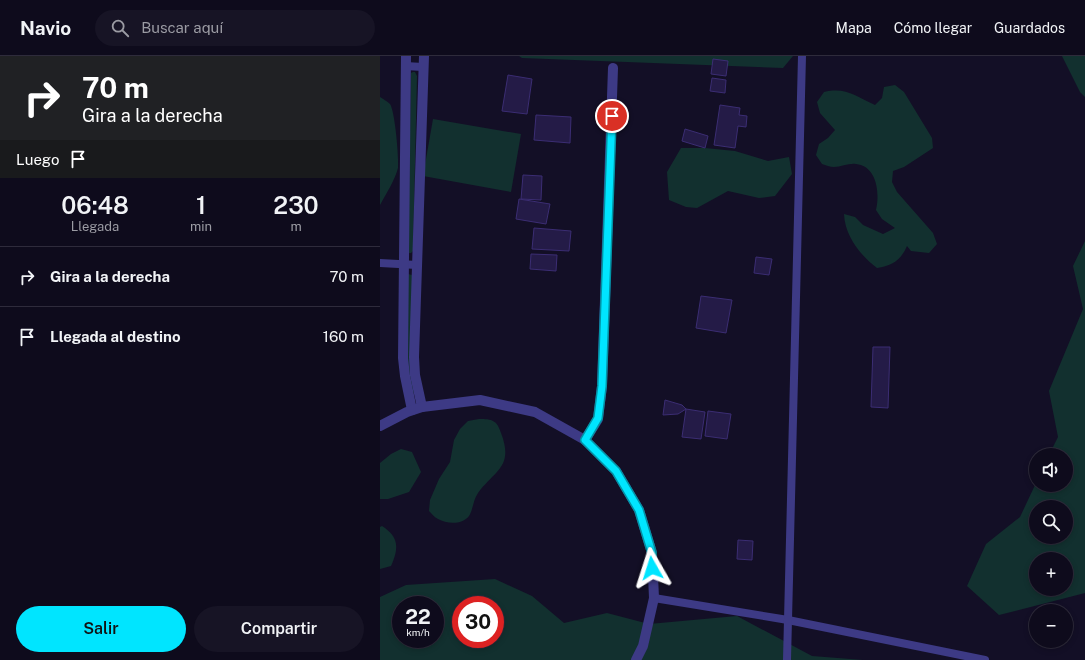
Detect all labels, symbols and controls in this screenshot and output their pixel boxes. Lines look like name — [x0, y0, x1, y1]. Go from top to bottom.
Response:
search box — [95, 10, 375, 46]
text: Navio — [20, 17, 71, 39]
icon: search — [109, 17, 131, 39]
text: Buscar aquí — [141, 19, 223, 36]
text: Mapa — [836, 20, 872, 36]
text: Cómo llegar — [894, 20, 972, 36]
text: Guardados — [994, 20, 1065, 36]
text: 70 m — [82, 71, 149, 104]
icon: right — [16, 72, 68, 124]
pin — [595, 99, 629, 133]
text: Gira a la derecha — [82, 105, 223, 126]
icon: arrive — [601, 105, 623, 127]
icon: arrive — [67, 148, 89, 170]
text: Luego — [16, 151, 59, 168]
text: 06:48 — [61, 191, 129, 219]
text: 1 — [196, 191, 206, 219]
text: 230 — [273, 191, 319, 219]
text: Llegada — [71, 219, 119, 234]
text: min — [190, 219, 212, 234]
text: m — [290, 219, 302, 234]
icon: right — [16, 266, 38, 288]
text: Gira a la derecha — [50, 268, 170, 285]
text: 70 m — [329, 268, 364, 285]
icon: arrive — [16, 326, 38, 348]
text: Llegada al destino — [50, 328, 181, 345]
text: 160 m — [323, 328, 364, 345]
map controls — [1029, 448, 1073, 648]
button: sound — [1029, 448, 1073, 492]
button: search — [1029, 500, 1073, 544]
position arrow — [631, 547, 673, 589]
button: + — [1029, 552, 1073, 596]
speed limit sign: 30 — [452, 596, 504, 648]
button: − — [1029, 604, 1073, 648]
text: 22 — [405, 605, 431, 629]
button: Salir — [16, 606, 186, 652]
button: Compartir — [194, 606, 364, 652]
text: km/h — [406, 626, 430, 638]

